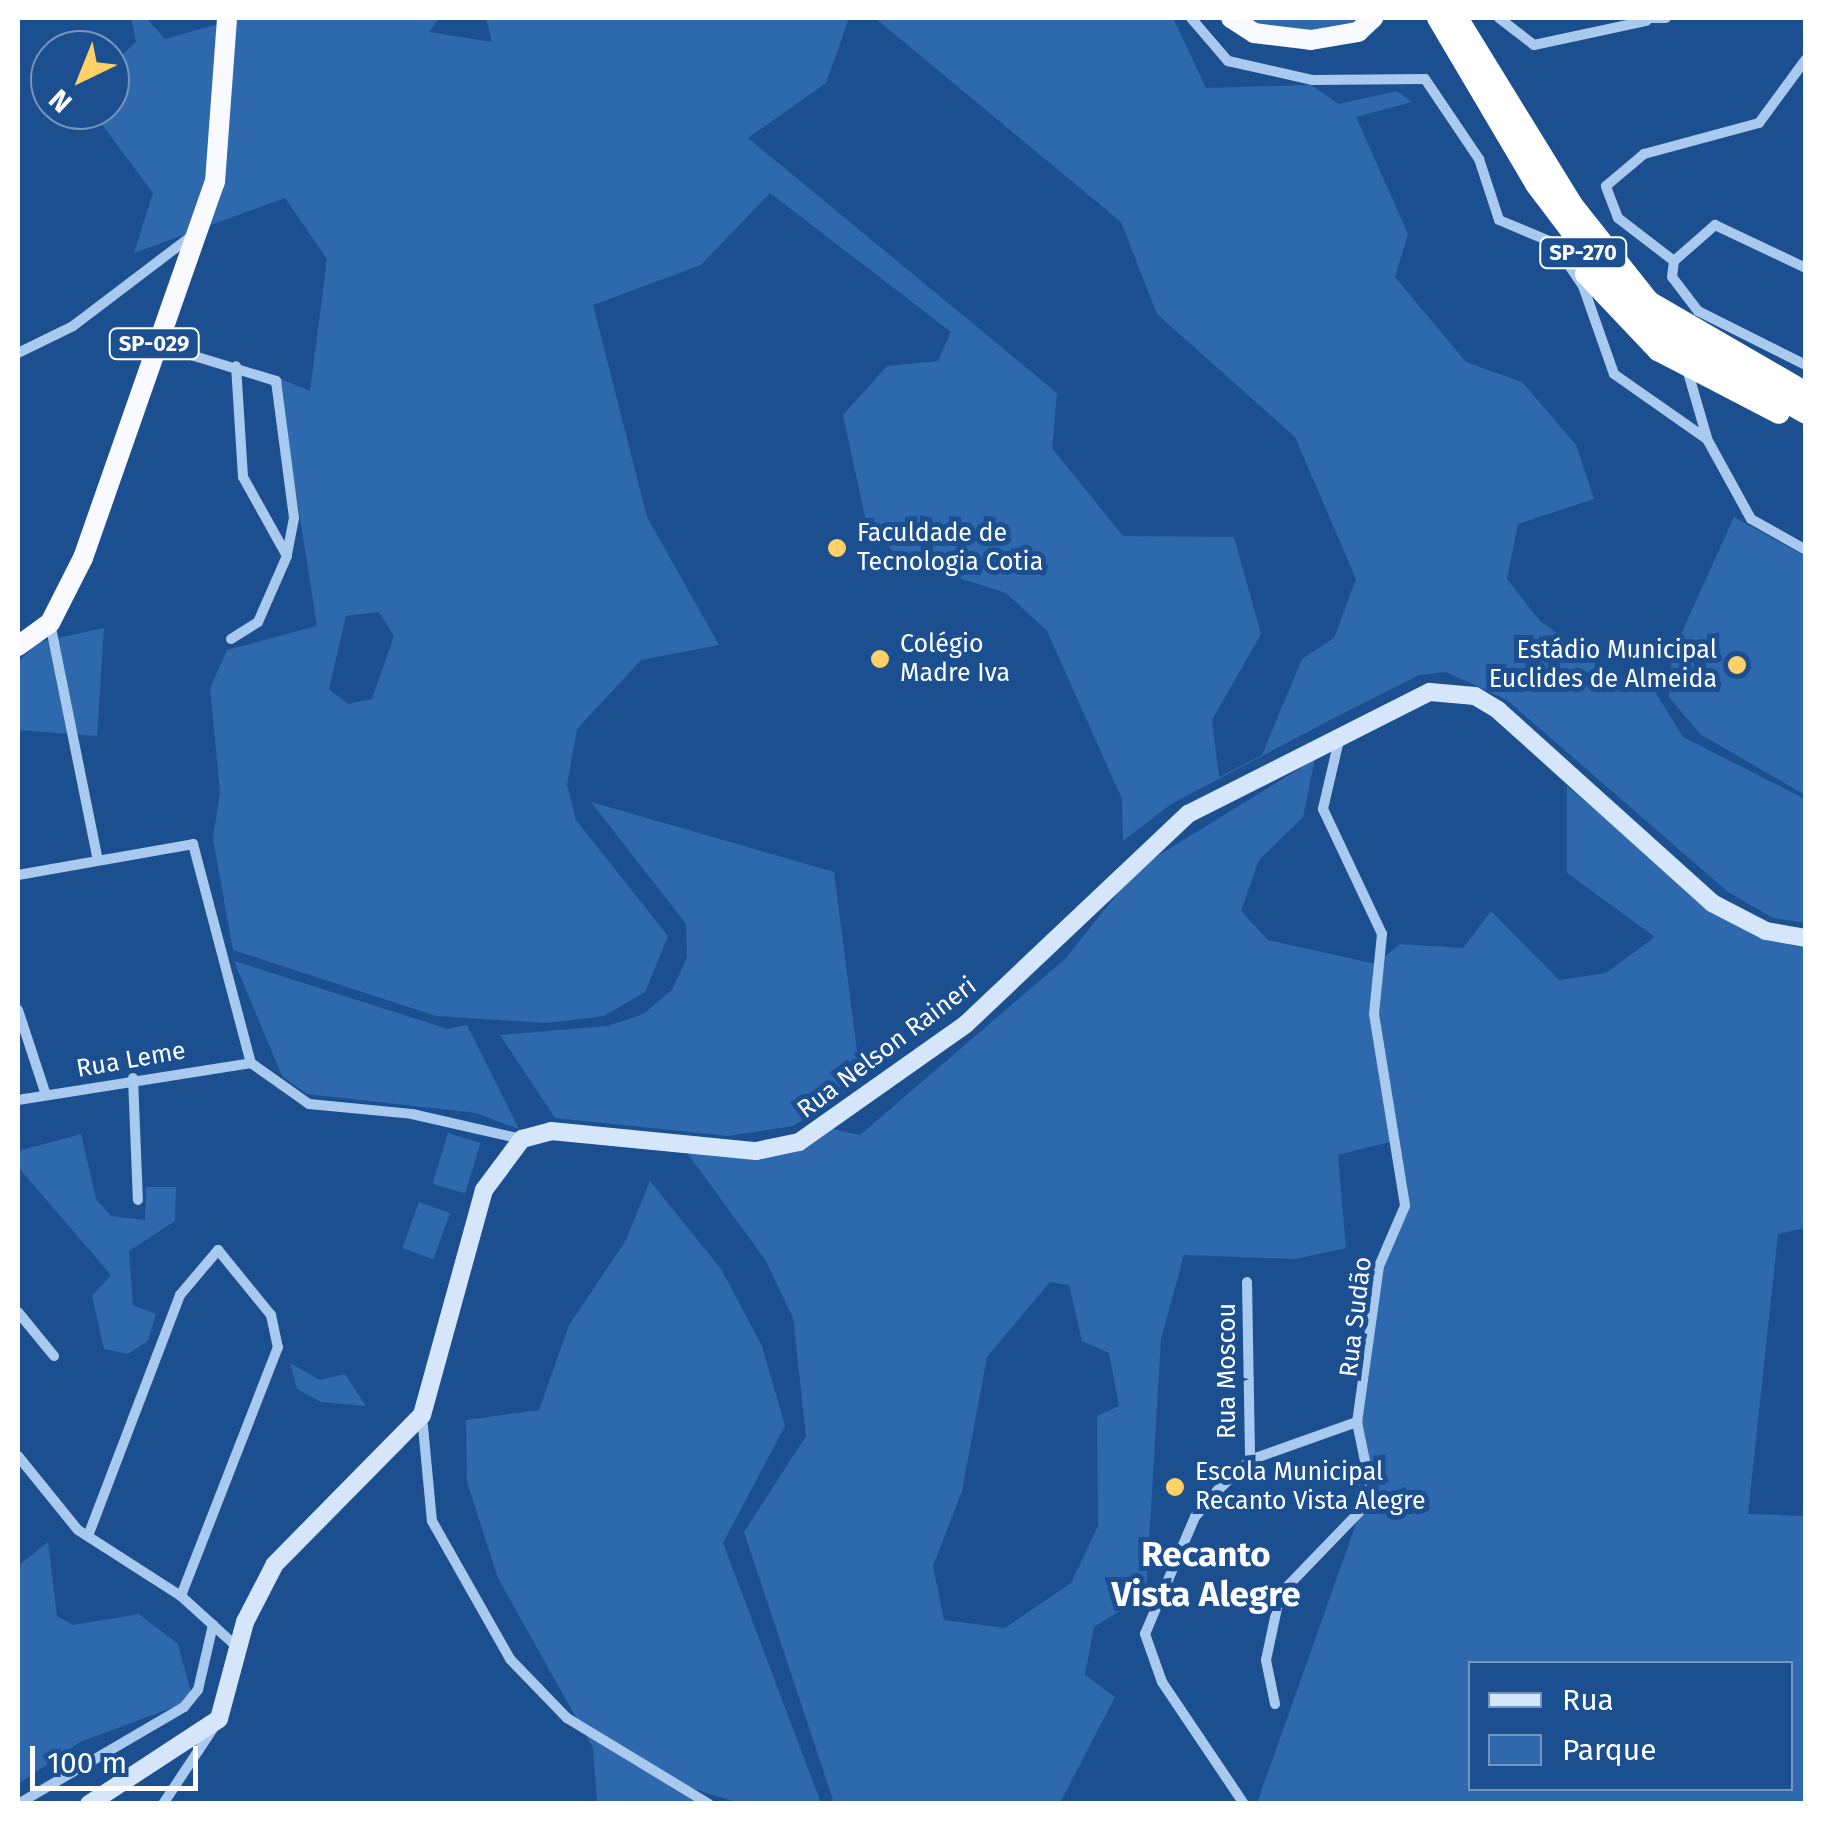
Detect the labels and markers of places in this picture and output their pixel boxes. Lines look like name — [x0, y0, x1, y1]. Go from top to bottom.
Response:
place label: Faculdade de Tecnologia Cotia — [857, 519, 1043, 578]
marker: Faculdade de Tecnologia Cotia — [826, 537, 848, 559]
place label: Colégio Madre Iva — [900, 630, 1010, 689]
place label: Estádio Municipal Euclides de Almeida — [1489, 636, 1717, 695]
marker: Colégio Madre Iva — [869, 648, 891, 670]
marker: Estádio Municipal Euclides de Almeida — [1726, 654, 1748, 676]
place label: Escola Municipal Recanto Vista Alegre — [1195, 1458, 1426, 1517]
marker: Escola Municipal Recanto Vista Alegre — [1164, 1476, 1186, 1498]

